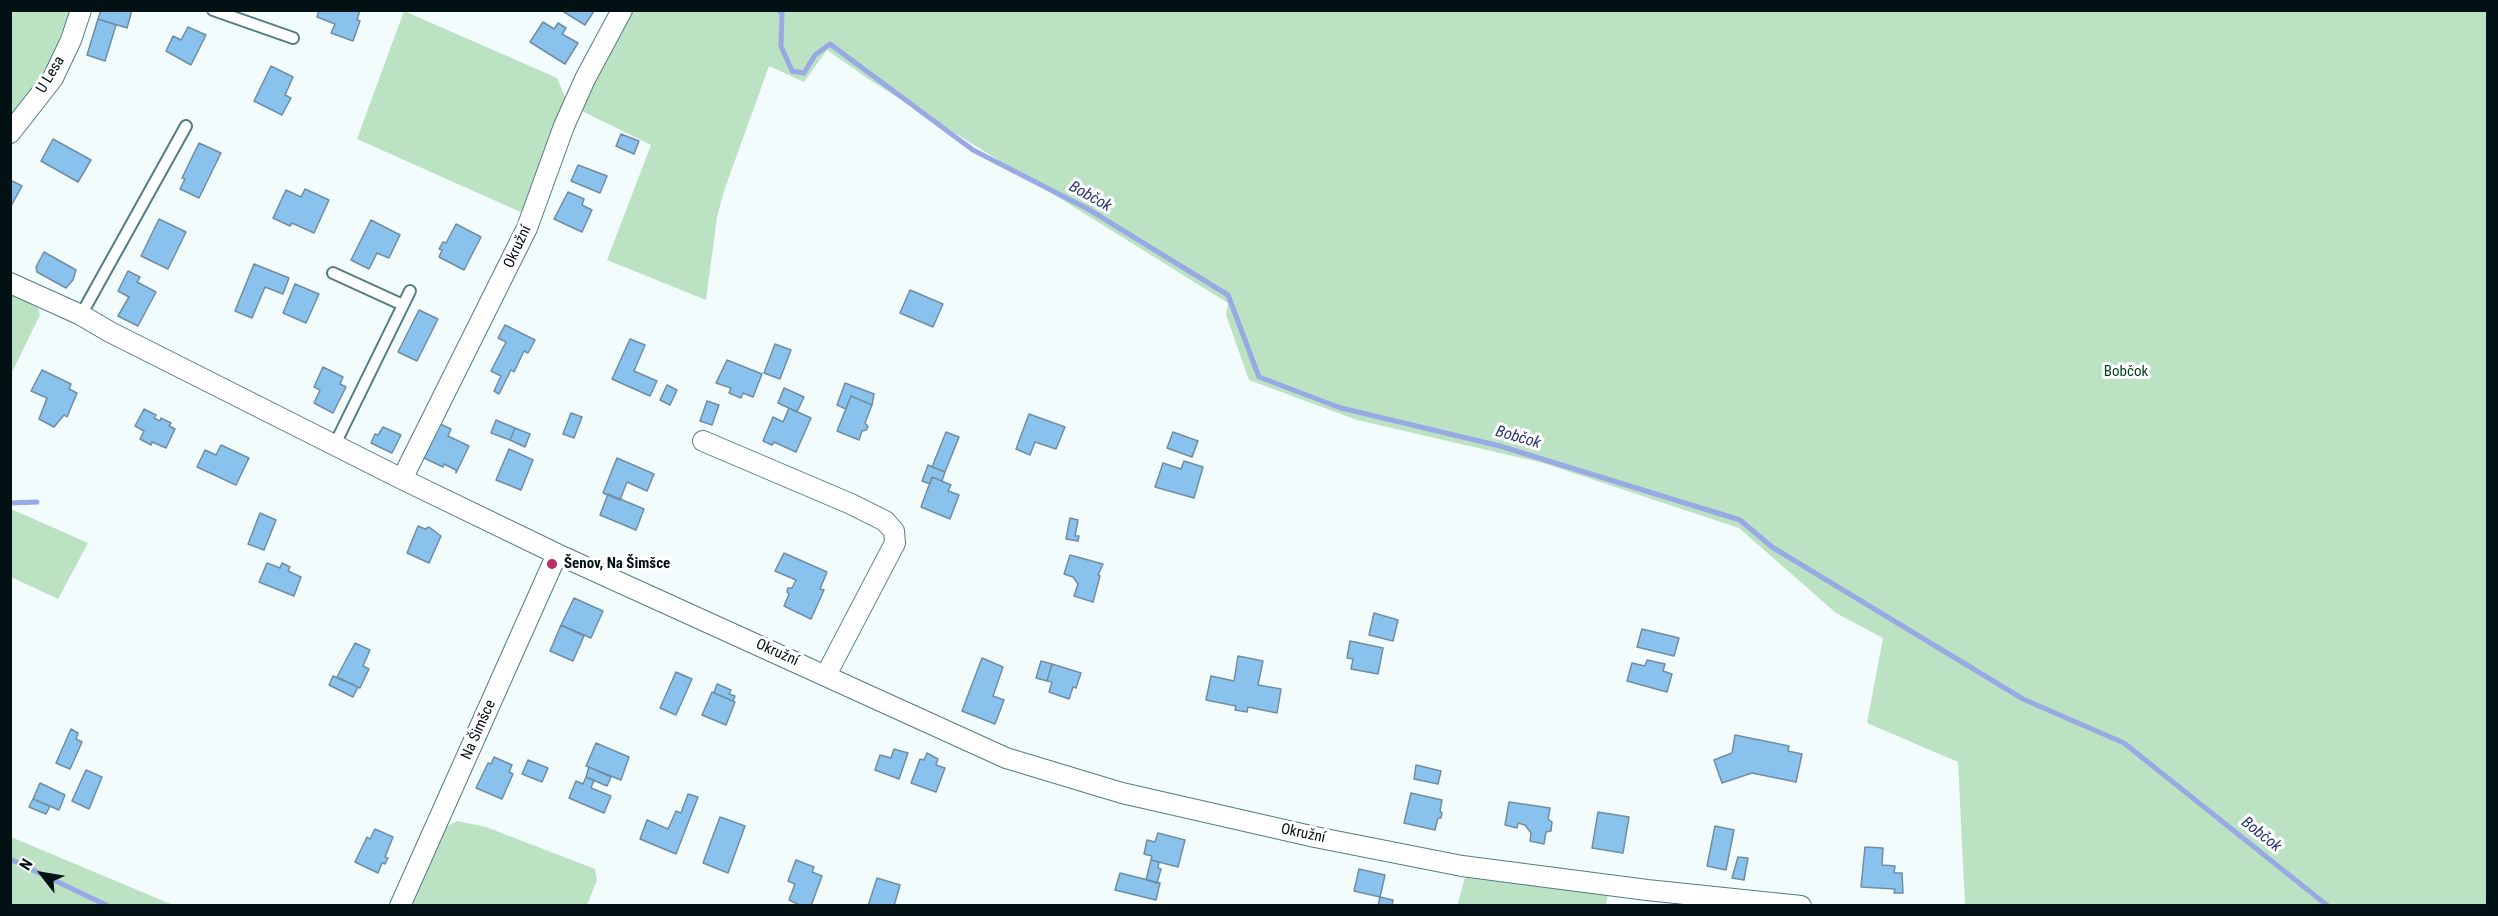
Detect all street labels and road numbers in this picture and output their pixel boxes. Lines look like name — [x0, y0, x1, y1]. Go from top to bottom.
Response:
street label: U Lesa — [33, 53, 69, 97]
street label: Okružní — [500, 223, 536, 271]
street label: Okružní — [753, 636, 801, 670]
street label: Na Šimšce — [458, 697, 500, 763]
street label: Okružní — [1279, 821, 1327, 847]

